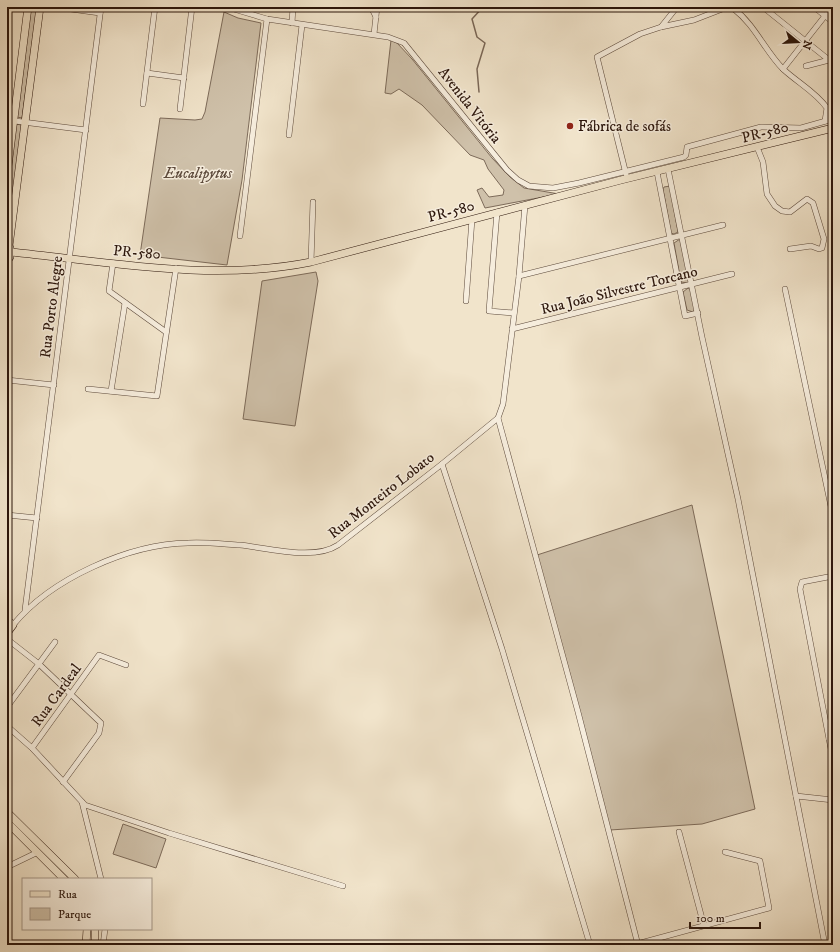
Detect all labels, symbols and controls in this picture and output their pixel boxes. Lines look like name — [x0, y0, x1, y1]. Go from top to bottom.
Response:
north arrow — [778, 22, 818, 62]
text: N — [799, 38, 815, 51]
street label: Avenida Vitória — [434, 63, 506, 148]
place label: Fábrica de sofás — [578, 117, 671, 136]
street label: PR-580 — [740, 117, 791, 147]
marker: Fábrica de sofás — [565, 121, 575, 131]
park label: Eucalipytus — [163, 164, 233, 183]
street label: PR-580 — [426, 196, 477, 227]
street label: PR-580 — [112, 241, 162, 264]
street label: Rua Porto Alegre — [36, 255, 67, 359]
street label: Rua João Silvestre Torcano — [539, 262, 699, 319]
street label: Rua Monteiro Lobato — [324, 448, 438, 543]
street label: Rua Cardeal — [27, 660, 86, 731]
legend — [22, 878, 152, 930]
text: Rua — [58, 887, 78, 902]
scale bar — [690, 904, 760, 930]
text: Parque — [58, 907, 91, 922]
text: 100 m — [696, 911, 725, 926]

